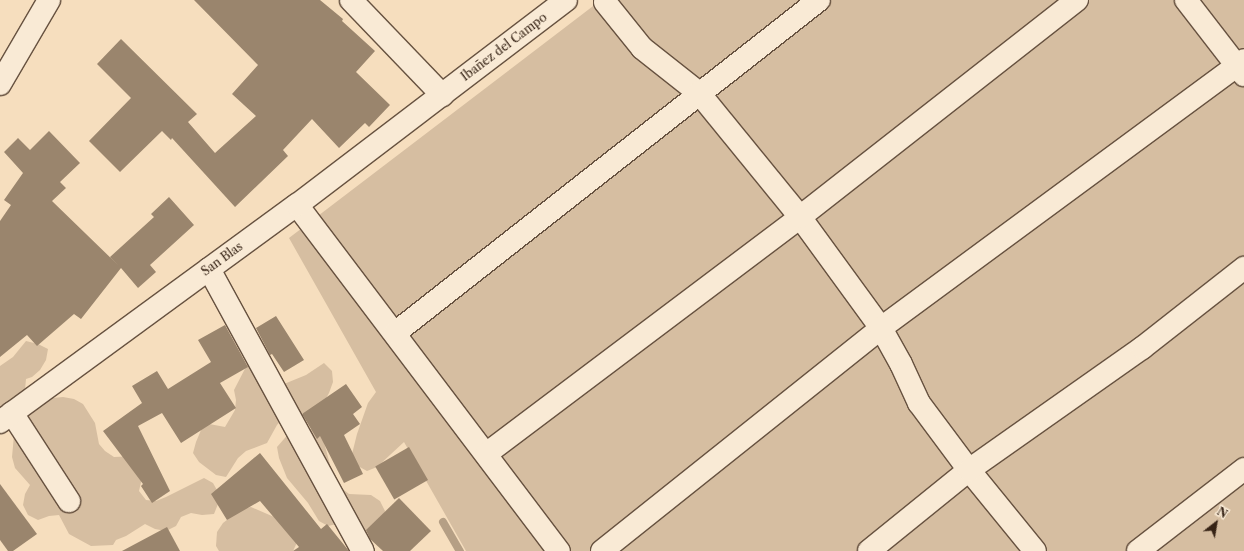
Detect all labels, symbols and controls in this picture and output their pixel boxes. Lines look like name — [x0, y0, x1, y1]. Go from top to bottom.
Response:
street label: Ibañez del Campo — [458, 10, 550, 84]
street label: San Blas — [199, 239, 245, 279]
north arrow — [1196, 503, 1236, 543]
text: N — [1214, 504, 1230, 521]

